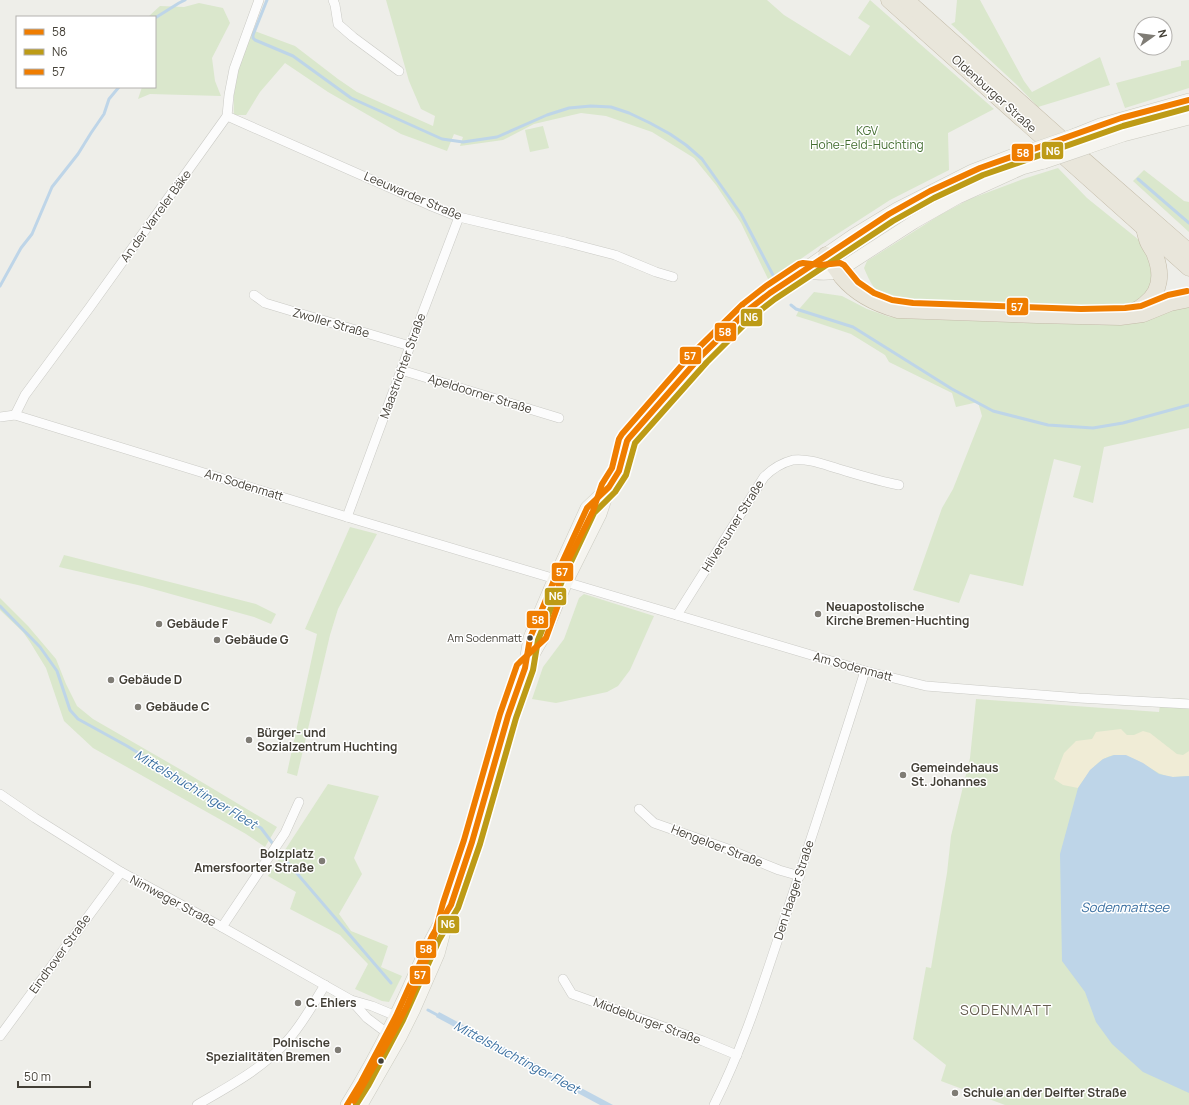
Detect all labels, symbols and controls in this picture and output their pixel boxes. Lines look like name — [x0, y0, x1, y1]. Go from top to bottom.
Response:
legend — [16, 16, 156, 88]
north arrow — [1133, 16, 1173, 56]
text: 58 — [52, 23, 66, 40]
text: N — [1155, 28, 1171, 39]
text: N6 — [52, 43, 68, 60]
street label: Oldenburger Straße — [948, 51, 1040, 136]
text: 57 — [52, 63, 65, 80]
park label: KGV Hohe-Feld-Huchting — [810, 122, 924, 153]
line badge: N6 — [1041, 141, 1064, 160]
line badge: 58 — [1011, 143, 1034, 162]
text: N6 — [1046, 143, 1061, 158]
text: 58 — [1016, 145, 1030, 160]
street label: An der Varreler Bäke — [116, 166, 195, 265]
street label: Leeuwarder Straße — [362, 167, 465, 224]
line badge: 57 — [1006, 297, 1029, 316]
text: 57 — [1011, 299, 1023, 314]
street label: Zwoller Straße — [291, 303, 372, 342]
line badge: N6 — [740, 308, 763, 327]
text: N6 — [744, 309, 759, 324]
street label: Maastrichter Straße — [376, 311, 429, 421]
line badge: 58 — [714, 322, 737, 342]
text: 58 — [718, 324, 732, 339]
line badge: 57 — [679, 346, 702, 365]
text: 57 — [684, 348, 696, 363]
street label: Apeldoorner Straße — [426, 370, 534, 417]
street label: Am Sodenmatt — [203, 464, 286, 505]
street label: Hilversumer Straße — [697, 477, 768, 575]
line badge: 57 — [551, 562, 574, 582]
text: 57 — [556, 564, 568, 579]
line badge: N6 — [544, 587, 567, 606]
text: N6 — [549, 588, 564, 603]
place label: Neuapostolische Kirche Bremen-Huchting — [826, 598, 969, 629]
marker: Neuapostolische Kirche Bremen-Huchting — [813, 609, 823, 619]
line badge: 58 — [526, 610, 549, 629]
text: 58 — [531, 612, 545, 627]
place label: Gebäude F — [167, 615, 229, 632]
marker: Gebäude F — [154, 619, 164, 629]
place label: Am Sodenmatt — [447, 630, 522, 645]
place label: Gebäude G — [225, 631, 289, 648]
marker: Am Sodenmatt — [525, 633, 535, 643]
marker: Gebäude G — [212, 635, 222, 645]
street label: Am Sodenmatt — [812, 648, 895, 685]
place label: Gebäude D — [119, 671, 182, 688]
marker: Gebäude D — [106, 675, 116, 685]
place label: Gebäude C — [146, 698, 210, 715]
marker: Gebäude C — [133, 702, 143, 712]
place label: Bürger- und Sozialzentrum Huchting — [257, 724, 397, 755]
marker: Bürger- und Sozialzentrum Huchting — [244, 735, 254, 745]
water label: Mittelshuchtinger Fleet — [131, 745, 262, 834]
place label: Gemeindehaus St. Johannes — [911, 759, 999, 790]
marker: Gemeindehaus St. Johannes — [898, 770, 908, 780]
street label: Hengeloer Straße — [669, 820, 766, 871]
street label: Den Haager Straße — [769, 838, 818, 942]
place label: Bolzplatz Amersfoorter Straße — [194, 845, 314, 876]
marker: Bolzplatz Amersfoorter Straße — [317, 856, 327, 866]
street label: Nimweger Straße — [127, 871, 219, 930]
water label: Sodenmattsee — [1081, 898, 1171, 916]
street label: Eindhover Straße — [25, 910, 94, 997]
line badge: N6 — [437, 915, 460, 934]
text: N6 — [441, 916, 456, 931]
line badge: 58 — [415, 940, 437, 959]
text: 58 — [419, 941, 433, 956]
line badge: 57 — [409, 965, 431, 985]
text: 57 — [414, 967, 426, 982]
street label: Middelburger Straße — [591, 993, 703, 1048]
place label: C. Ehlers — [306, 994, 357, 1011]
marker: C. Ehlers — [293, 998, 303, 1008]
district label: SODENMATT — [960, 1000, 1052, 1019]
water label: Mittelshuchtinger Fleet — [451, 1016, 585, 1099]
place label: Polnische Spezialitäten Bremen — [206, 1034, 330, 1065]
marker: Polnische Spezialitäten Bremen — [333, 1045, 343, 1055]
unlabelled marker — [376, 1056, 386, 1066]
scale bar — [18, 1063, 90, 1089]
text: 50 m — [24, 1068, 51, 1085]
place label: Schule an der Delfter Straße — [963, 1084, 1127, 1101]
marker: Schule an der Delfter Straße — [950, 1088, 960, 1098]

